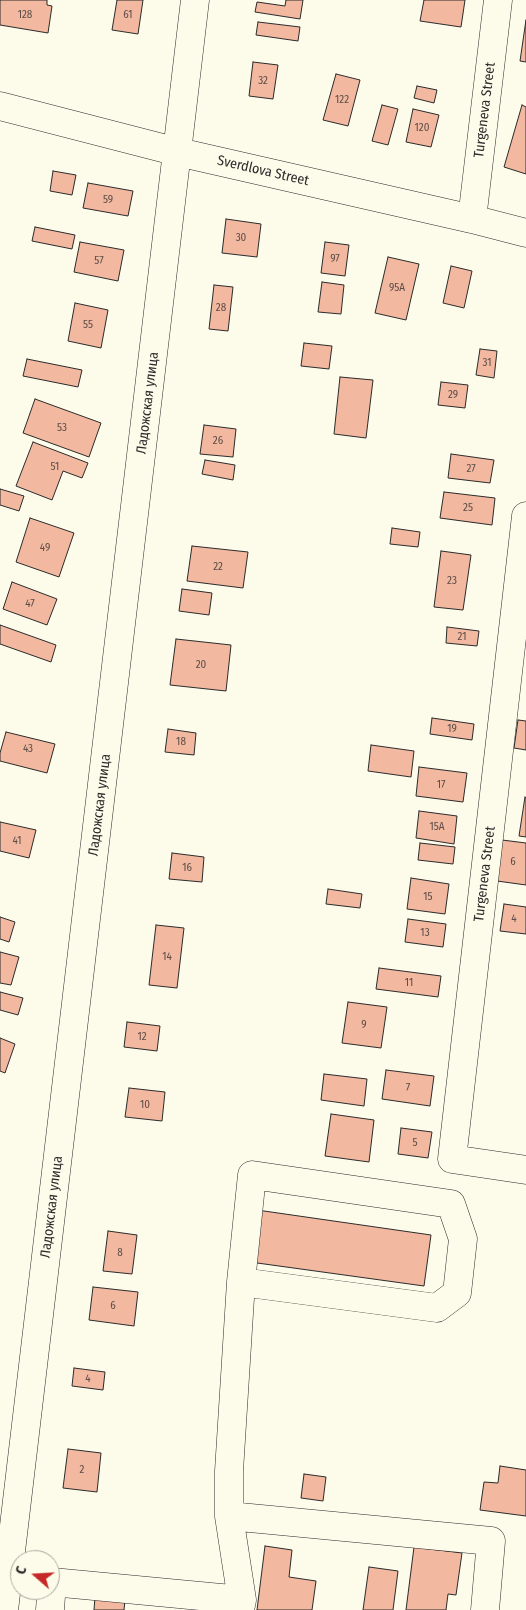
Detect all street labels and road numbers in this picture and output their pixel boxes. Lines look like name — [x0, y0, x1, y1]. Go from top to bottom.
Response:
street label: Turgeneva Street — [471, 61, 499, 159]
street label: Sverdlova Street — [216, 152, 310, 190]
street label: Ладожская улица — [133, 351, 163, 455]
street label: Ладожская улица — [85, 753, 115, 857]
street label: Turgeneva Street — [471, 825, 499, 923]
street label: Ладожская улица — [37, 1155, 67, 1259]

